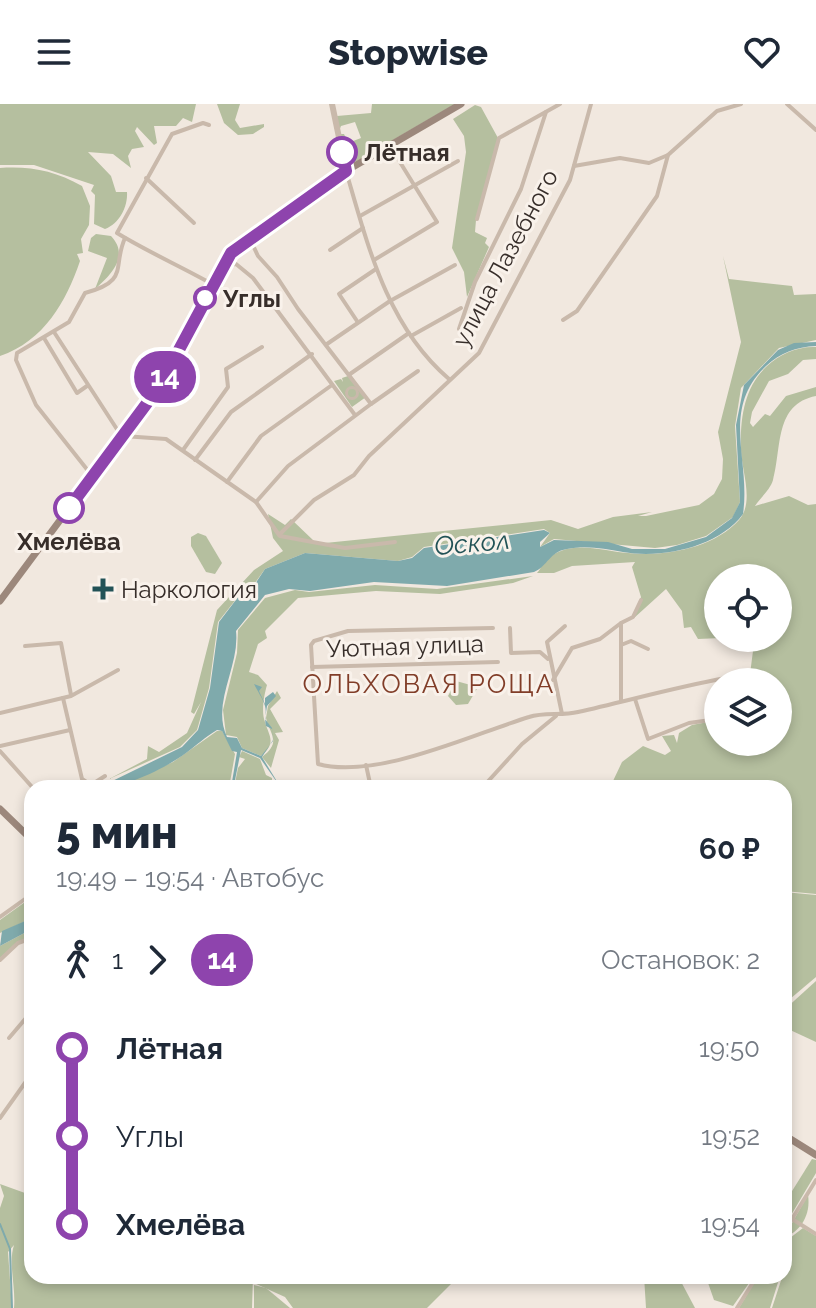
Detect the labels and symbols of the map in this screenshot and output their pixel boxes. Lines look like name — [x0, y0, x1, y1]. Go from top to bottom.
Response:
marker: Лётная — [327, 137, 357, 167]
place label: Лётная — [364, 138, 450, 167]
street label: улица Лазебного — [446, 164, 564, 352]
place label: Углы — [222, 284, 281, 313]
marker: Углы — [194, 287, 216, 309]
line badge: 14 — [129, 351, 201, 403]
marker: Хмелёва — [54, 493, 84, 523]
water label: Оскол — [433, 525, 511, 561]
place label: Хмелёва — [16, 527, 121, 556]
place label: Наркология — [121, 575, 257, 604]
marker: Наркология — [92, 578, 114, 600]
street label: Уютная улица — [326, 629, 484, 663]
district label: ОЛЬХОВАЯ РОЩА — [303, 669, 555, 699]

